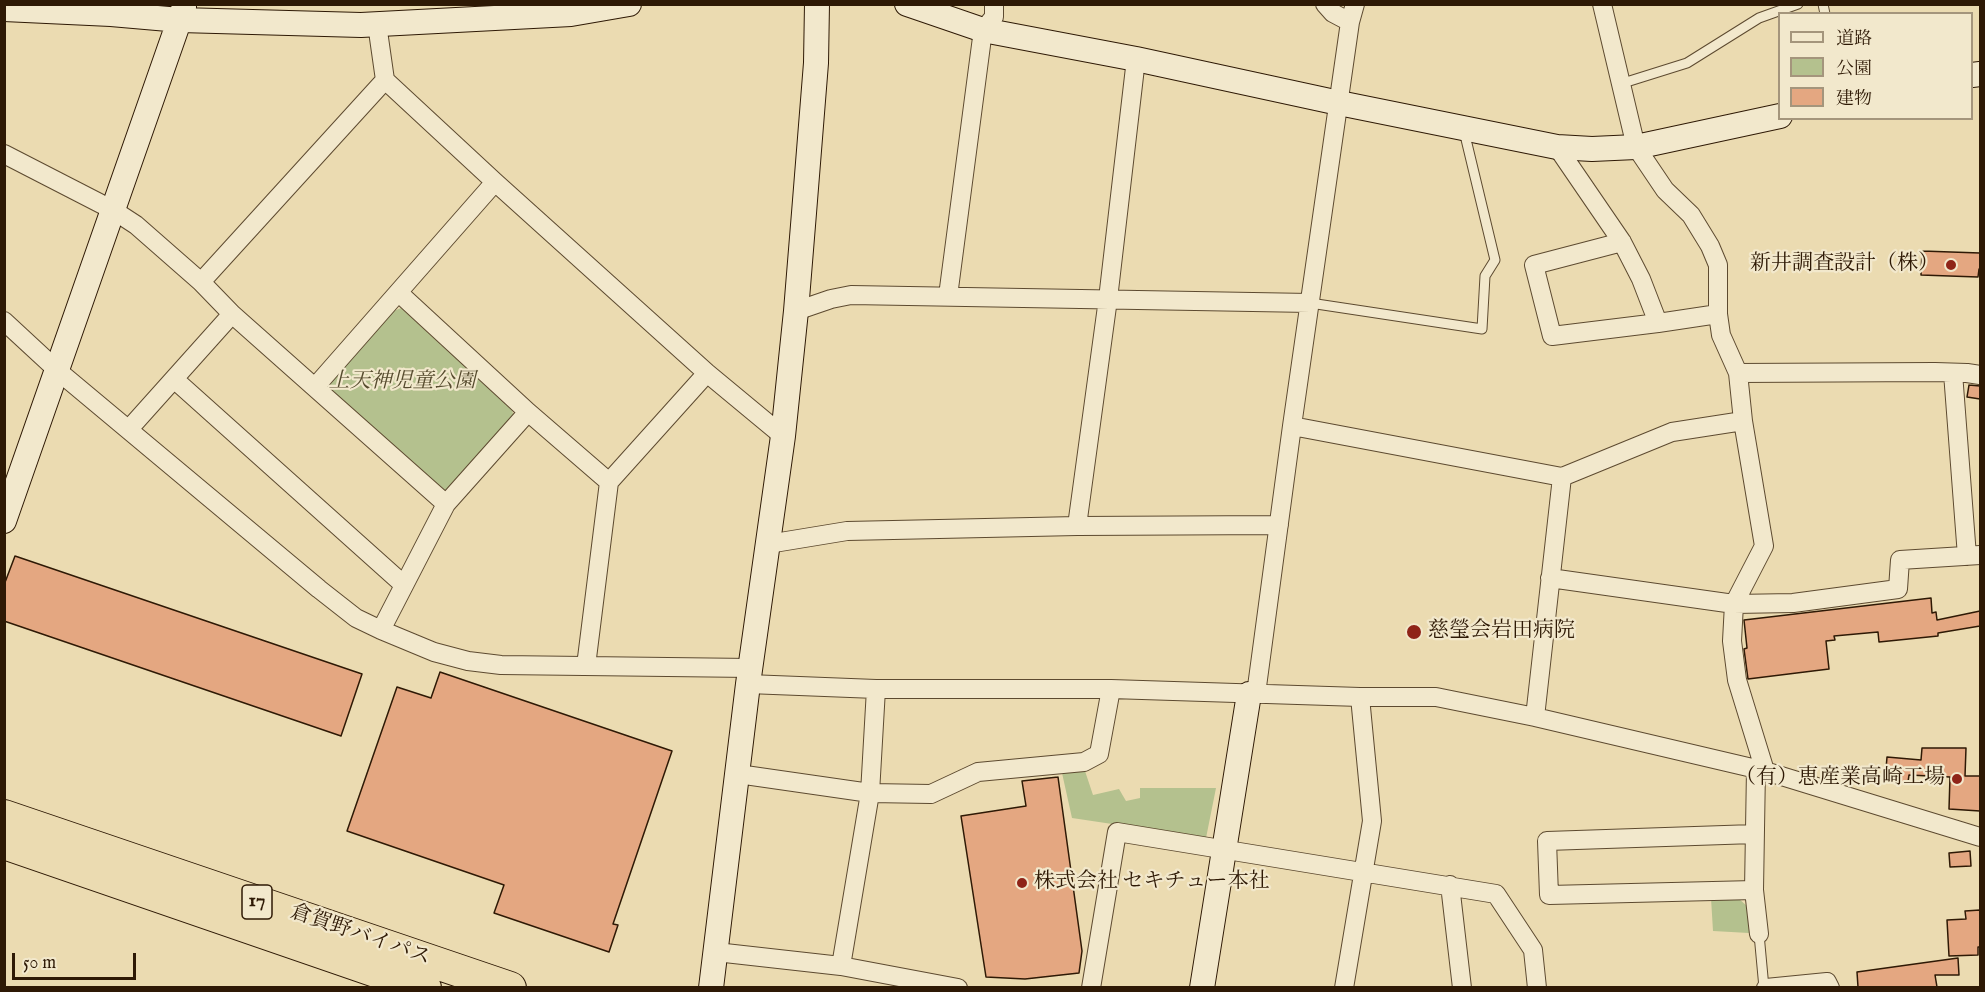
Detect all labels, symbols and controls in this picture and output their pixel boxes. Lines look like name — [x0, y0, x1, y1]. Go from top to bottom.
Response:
legend — [1778, 12, 1973, 120]
text: 道路 — [1836, 28, 1872, 51]
text: 公園 — [1836, 58, 1872, 81]
text: 建物 — [1836, 88, 1872, 111]
place label: 新井調査設計（株） — [1750, 252, 1939, 278]
marker: 新井調査設計（株） — [1944, 258, 1958, 272]
park label: 上天神児童公園 — [329, 370, 475, 396]
place label: 慈瑩会岩田病院 — [1428, 619, 1575, 645]
marker: 慈瑩会岩田病院 — [1405, 623, 1423, 641]
place label: （有）恵産業高崎工場 — [1735, 766, 1945, 792]
marker: （有）恵産業高崎工場 — [1950, 772, 1964, 786]
place label: 株式会社 セキチュー本社 — [1034, 870, 1270, 896]
marker: 株式会社 セキチュー本社 — [1015, 876, 1029, 890]
road number: 17 — [242, 885, 272, 919]
street label: 倉賀野バイパス — [286, 900, 434, 972]
scale bar — [15, 941, 140, 979]
text: 50 m — [23, 952, 56, 975]

